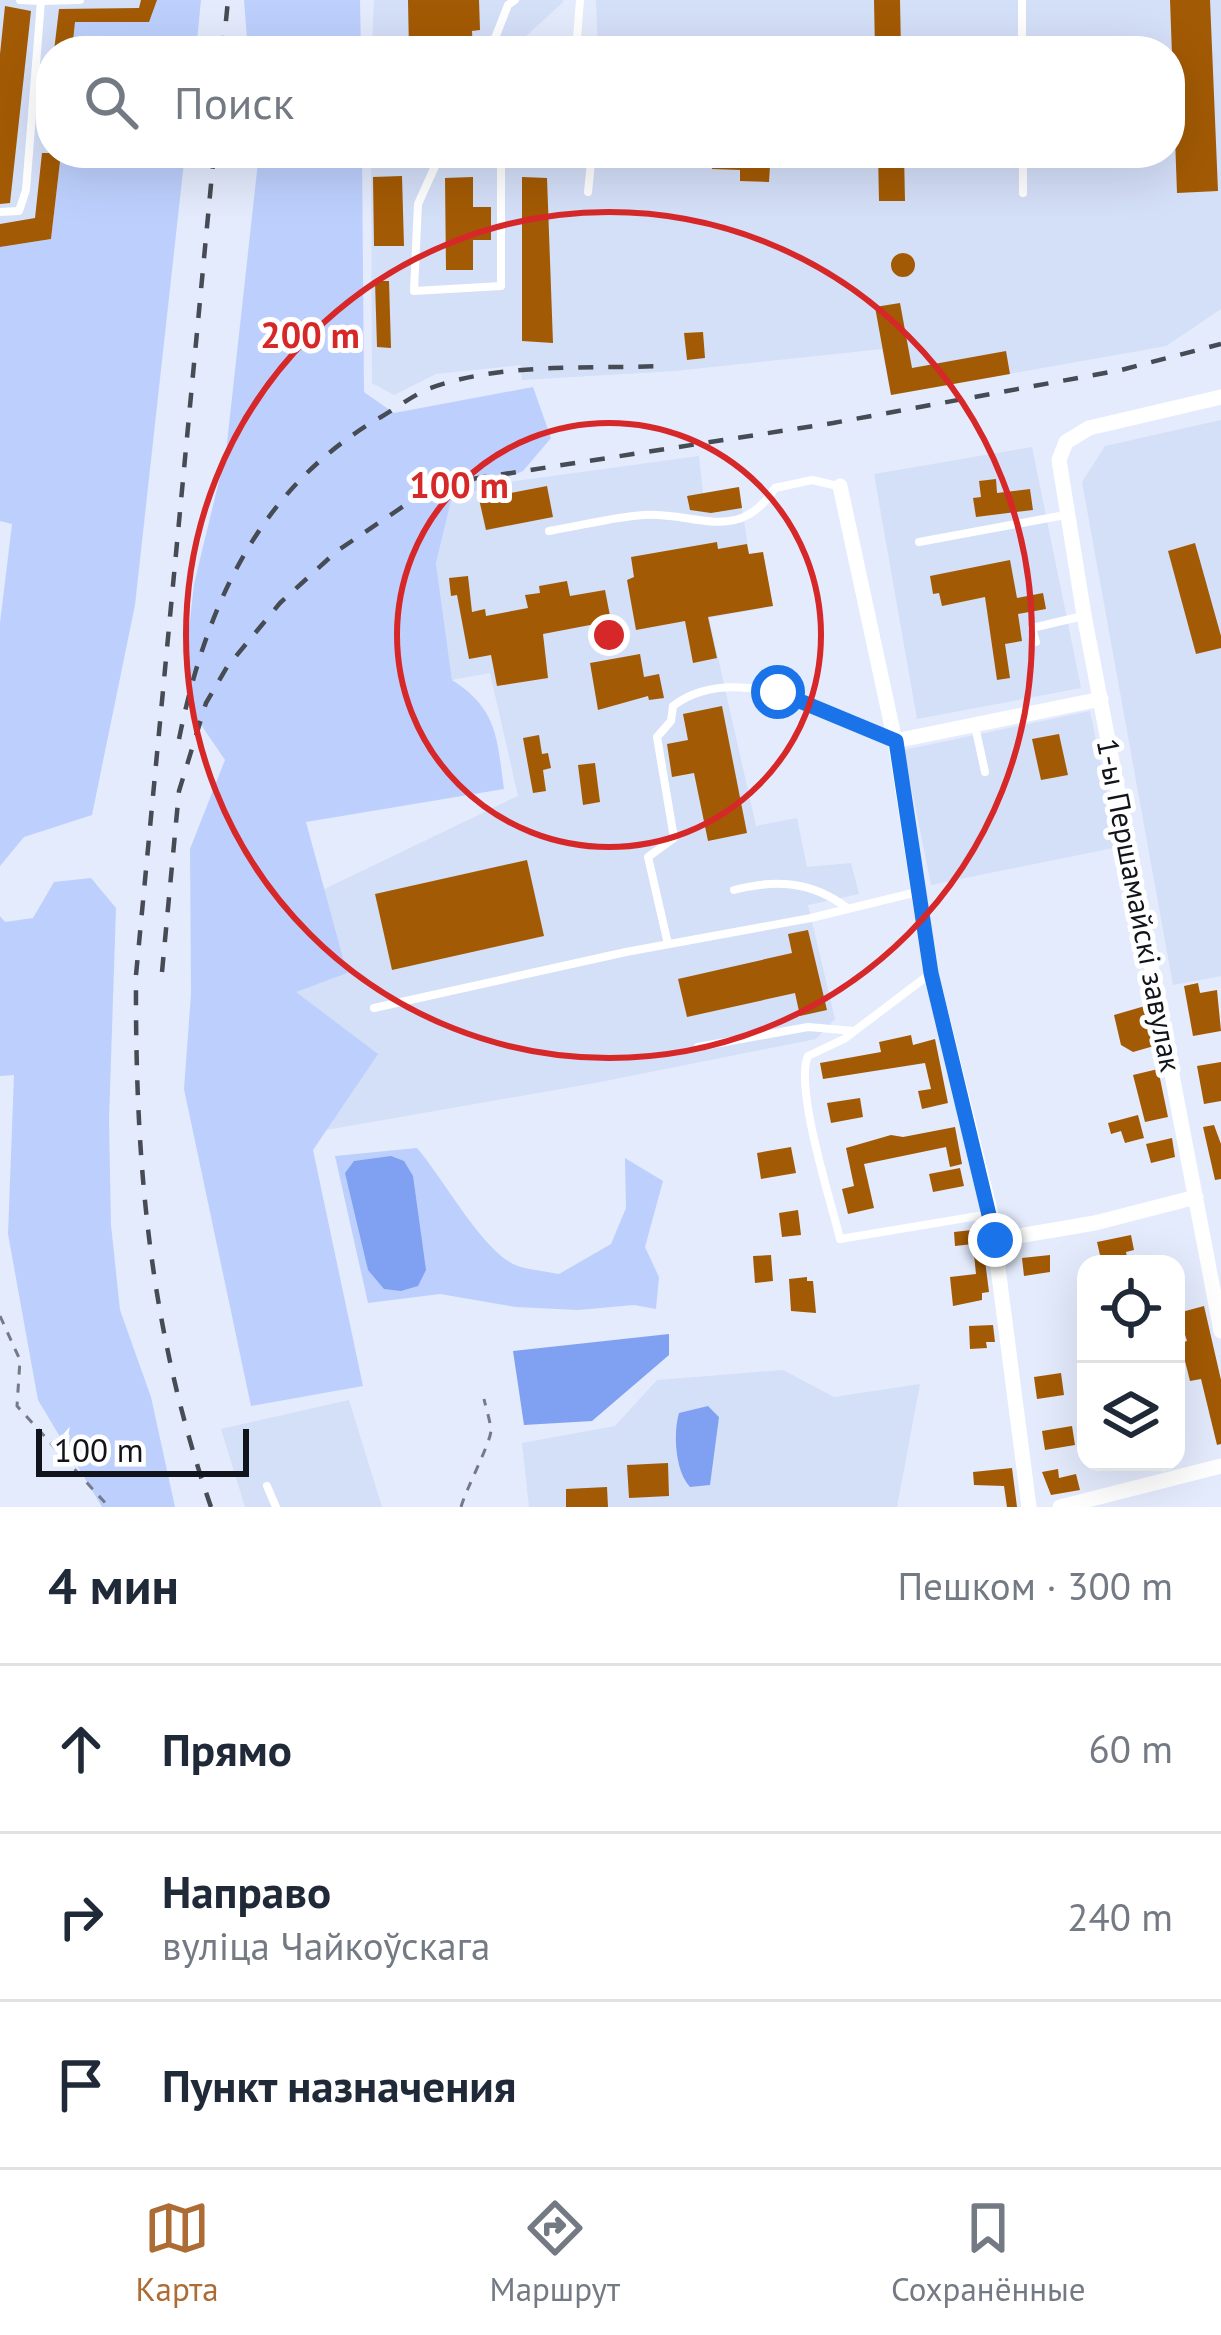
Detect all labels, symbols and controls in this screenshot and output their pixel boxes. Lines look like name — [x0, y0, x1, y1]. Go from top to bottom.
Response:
search box — [36, 36, 1185, 168]
icon: search — [78, 69, 144, 135]
text: Поиск — [174, 73, 294, 131]
text: 200 m — [260, 311, 360, 358]
text: 100 m — [409, 461, 509, 508]
centre of rings — [588, 614, 630, 656]
route start — [751, 665, 805, 719]
street label: 1-ы Першамайскі завулак — [1089, 735, 1192, 1076]
route end — [968, 1213, 1022, 1267]
map controls — [1077, 1255, 1185, 1471]
button: locate — [1077, 1255, 1185, 1363]
button: layers — [1077, 1363, 1185, 1471]
scale bar — [36, 1423, 249, 1476]
text: 100 m — [54, 1428, 144, 1471]
text: 4 мин — [48, 1552, 179, 1618]
text: Пешком · 300 m — [897, 1560, 1173, 1611]
icon: ahead — [48, 1716, 114, 1782]
text: Прямо — [162, 1720, 292, 1778]
text: 60 m — [1088, 1723, 1173, 1774]
text: Направо — [162, 1862, 331, 1920]
icon: right — [48, 1884, 114, 1950]
text: 240 m — [1067, 1891, 1173, 1942]
text: вуліца Чайкоўскага — [162, 1920, 490, 1971]
icon: arrive — [48, 2052, 114, 2118]
text: Пункт назначения — [162, 2056, 516, 2114]
tab: Карта — [135, 2195, 219, 2310]
tab: Маршрут — [490, 2195, 620, 2310]
tab: Сохранённые — [891, 2195, 1086, 2310]

